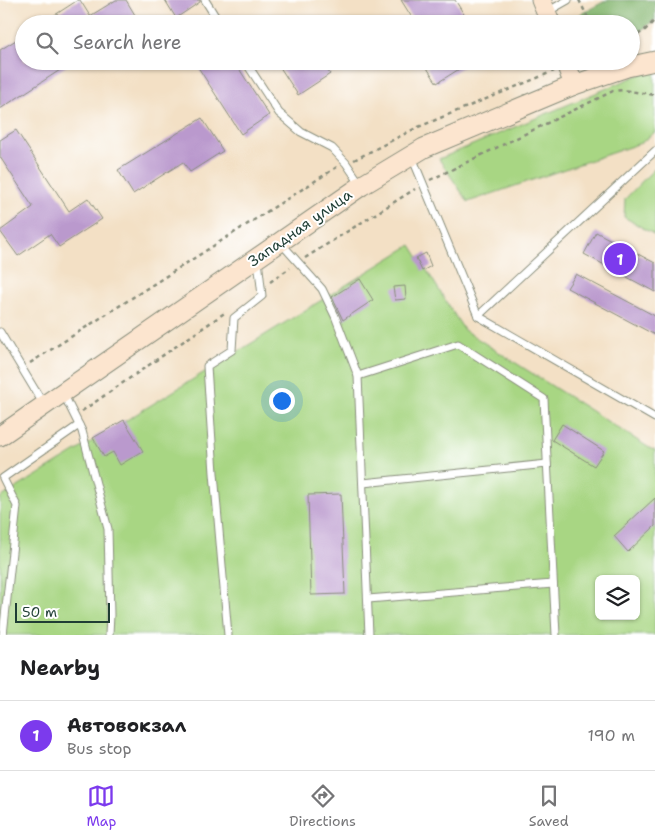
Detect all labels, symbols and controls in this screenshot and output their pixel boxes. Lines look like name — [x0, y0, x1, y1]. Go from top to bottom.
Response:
search box — [15, 15, 640, 70]
icon: search — [33, 29, 61, 57]
text: Search here — [73, 30, 182, 55]
street label: Западная улица — [244, 184, 356, 271]
pin: 1 — [604, 240, 636, 278]
your location — [269, 388, 295, 414]
map controls — [595, 575, 640, 620]
button: layers — [595, 575, 640, 620]
scale bar — [15, 600, 110, 623]
text: 50 m — [22, 603, 57, 621]
text: Nearby — [20, 654, 100, 682]
text: Автовокзал — [67, 713, 186, 738]
text: 1 — [32, 725, 40, 746]
text: 190 m — [588, 725, 635, 746]
text: Bus stop — [67, 738, 132, 759]
tab: Map — [86, 782, 116, 830]
tab: Directions — [289, 782, 356, 830]
tab: Saved — [529, 782, 569, 830]

